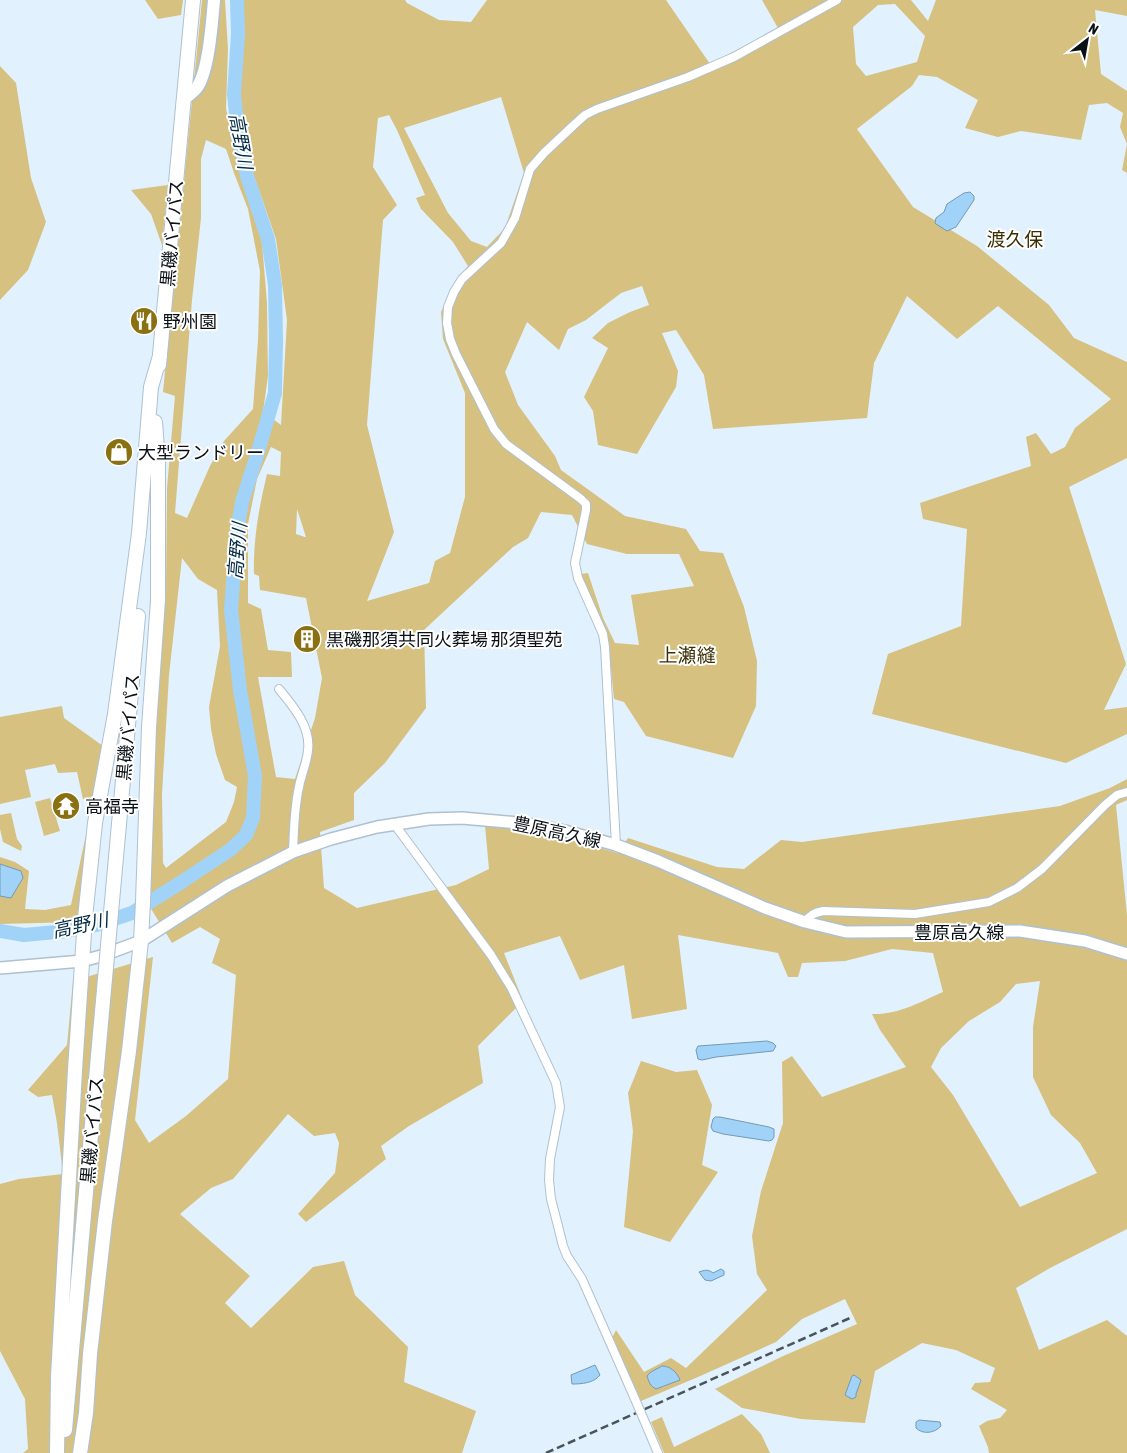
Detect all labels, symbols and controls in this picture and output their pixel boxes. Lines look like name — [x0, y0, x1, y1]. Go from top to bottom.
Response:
north arrow — [1062, 15, 1112, 65]
text: N — [1086, 20, 1101, 38]
water label: 高野川 — [225, 111, 257, 173]
street label: 黒磯バイパス — [157, 178, 187, 288]
district label: 渡久保 — [986, 228, 1044, 250]
restaurant icon: 野州園 — [129, 306, 159, 336]
place label: 野州園 — [163, 311, 217, 332]
shop icon: 大型ランドリー — [104, 437, 134, 467]
place label: 大型ランドリー — [138, 442, 264, 463]
water label: 高野川 — [224, 520, 251, 580]
building icon: 黒磯那須共同火葬場 那須聖苑 — [292, 624, 322, 654]
place label: 黒磯那須共同火葬場 那須聖苑 — [326, 629, 562, 650]
district label: 上瀬縫 — [658, 644, 716, 666]
street label: 黒磯バイパス — [113, 672, 143, 782]
temple icon: 高福寺 — [51, 791, 81, 821]
place label: 高福寺 — [85, 796, 139, 817]
street label: 豊原高久線 — [511, 812, 603, 852]
water label: 高野川 — [50, 908, 112, 942]
street label: 豊原高久線 — [914, 922, 1004, 943]
street label: 黒磯バイパス — [77, 1075, 107, 1185]

